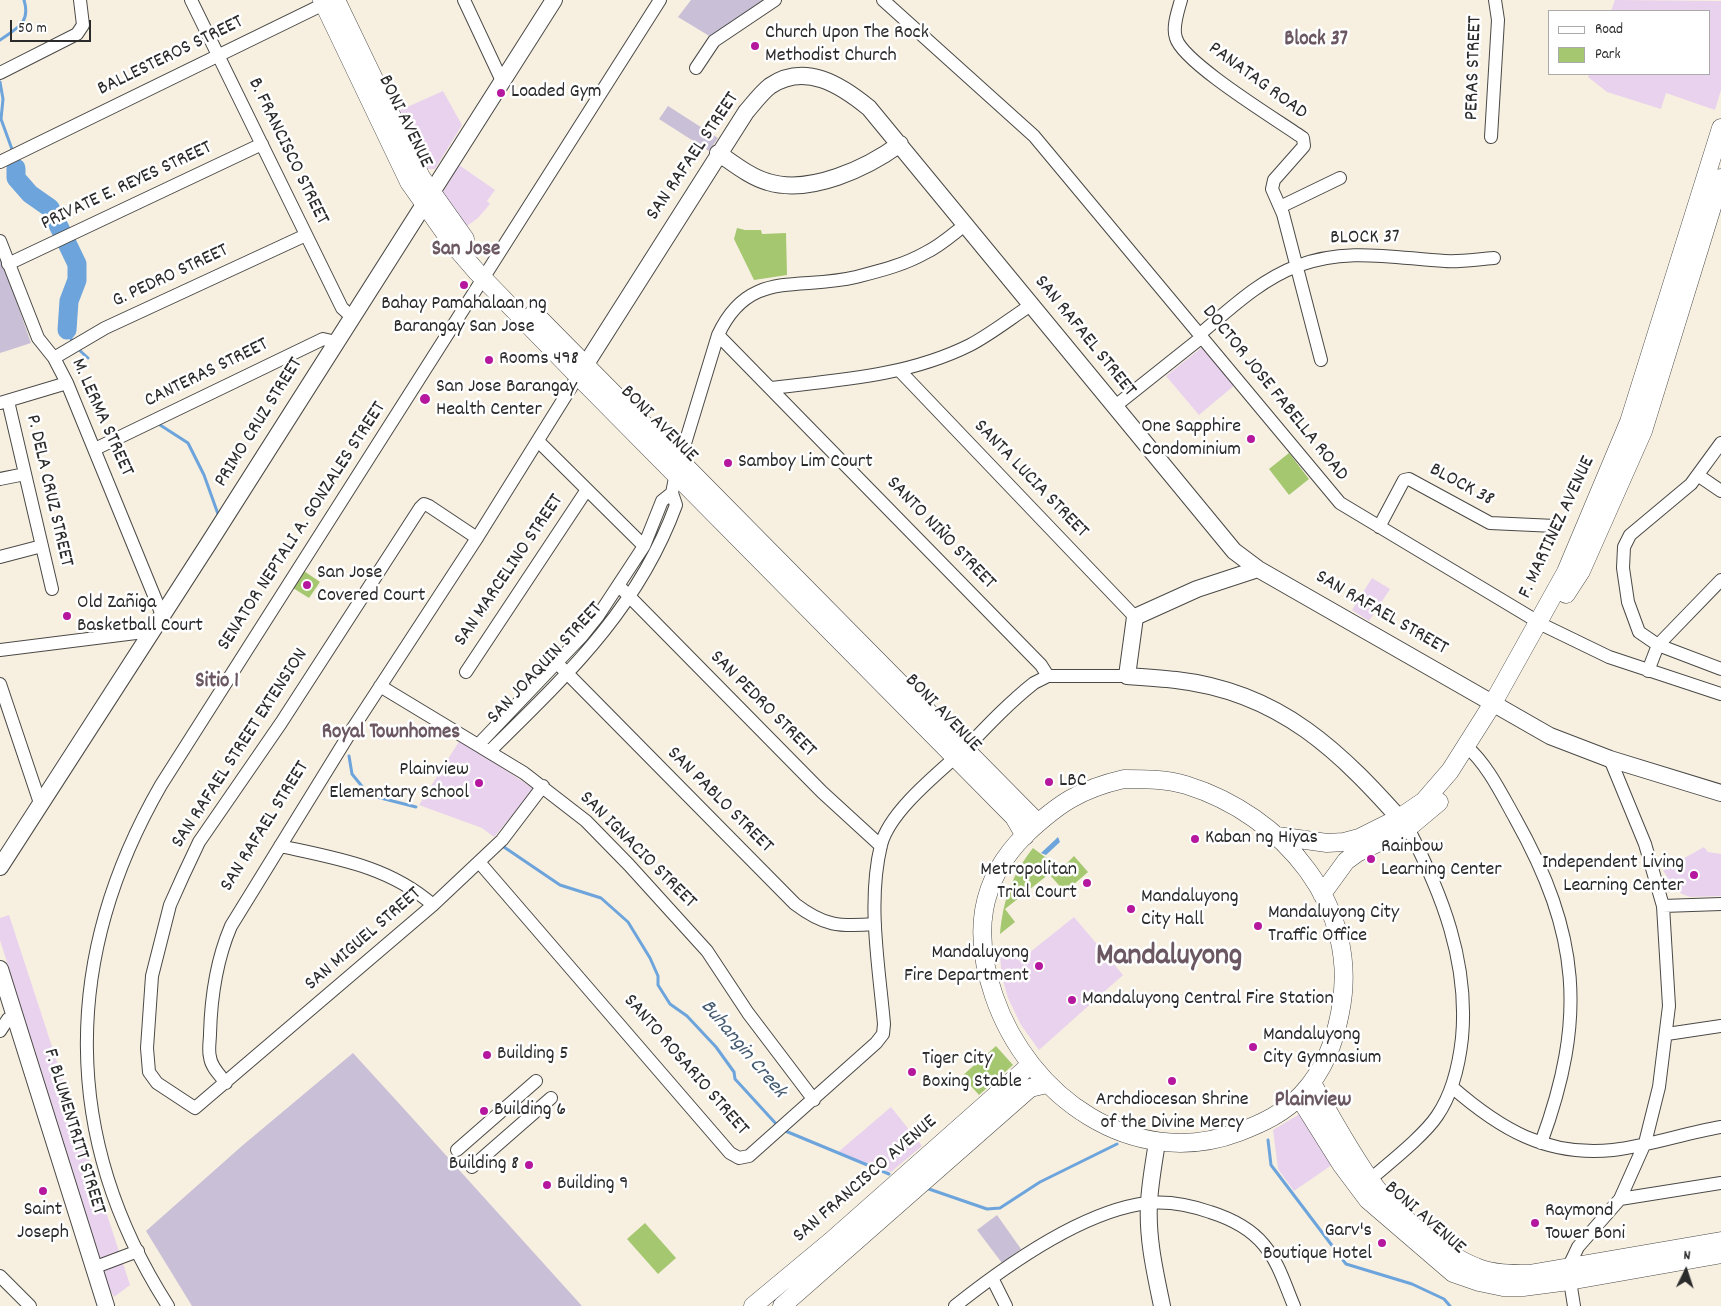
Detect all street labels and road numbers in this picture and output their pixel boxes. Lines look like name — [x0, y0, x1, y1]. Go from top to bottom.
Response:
street label: BALLESTEROS STREET — [94, 11, 248, 103]
street label: PERAS STREET — [1461, 15, 1489, 121]
street label: PANATAG ROAD — [1203, 38, 1311, 126]
street label: BONI AVENUE — [371, 72, 437, 172]
street label: B. FRANCISCO STREET — [241, 75, 333, 229]
street label: SAN RAFAEL STREET — [642, 88, 746, 226]
street label: PRIVATE E. REYES STREET — [38, 137, 216, 237]
street label: BLOCK 37 — [1330, 226, 1400, 252]
street label: G. PEDRO STREET — [109, 240, 233, 314]
street label: SAN RAFAEL STREET — [1028, 271, 1140, 403]
street label: DOCTOR JOSE FABELLA ROAD — [1196, 301, 1352, 487]
street label: CANTERAS STREET — [141, 334, 273, 414]
street label: PRIMO CRUZ STREET — [211, 354, 309, 492]
street label: M. LERMA STREET — [64, 355, 138, 481]
street label: BONI AVENUE — [614, 381, 702, 469]
street label: SENATOR NEPTALI A. GONZALES STREET — [213, 398, 393, 656]
street label: P. DELA CRUZ STREET — [19, 413, 77, 569]
street label: SANTA LUCIA STREET — [967, 416, 1093, 544]
street label: F. MARTINEZ AVENUE — [1515, 453, 1601, 603]
street label: BLOCK 38 — [1425, 459, 1497, 513]
street label: SANTO NIÑO STREET — [880, 472, 1000, 596]
street label: SAN MARCELINO STREET — [450, 490, 570, 652]
street label: SAN RAFAEL STREET — [1310, 566, 1452, 662]
street label: SAN JOAQUIN STREET — [483, 598, 609, 730]
street label: SAN RAFAEL STREET EXTENSION — [167, 645, 315, 853]
street label: SAN PEDRO STREET — [704, 647, 820, 763]
street label: BONI AVENUE — [899, 670, 985, 758]
street label: SAN PABLO STREET — [661, 743, 777, 859]
street label: SAN RAFAEL STREET — [216, 757, 316, 897]
street label: SAN IGNACIO STREET — [573, 787, 701, 915]
street label: SAN MIGUEL STREET — [301, 883, 427, 997]
street label: SANTO ROSARIO STREET — [617, 990, 753, 1142]
street label: F. BLUMENTRITT STREET — [36, 1046, 110, 1218]
street label: SAN FRANCISCO AVENUE — [789, 1111, 943, 1249]
street label: BONI AVENUE — [1378, 1177, 1470, 1261]

